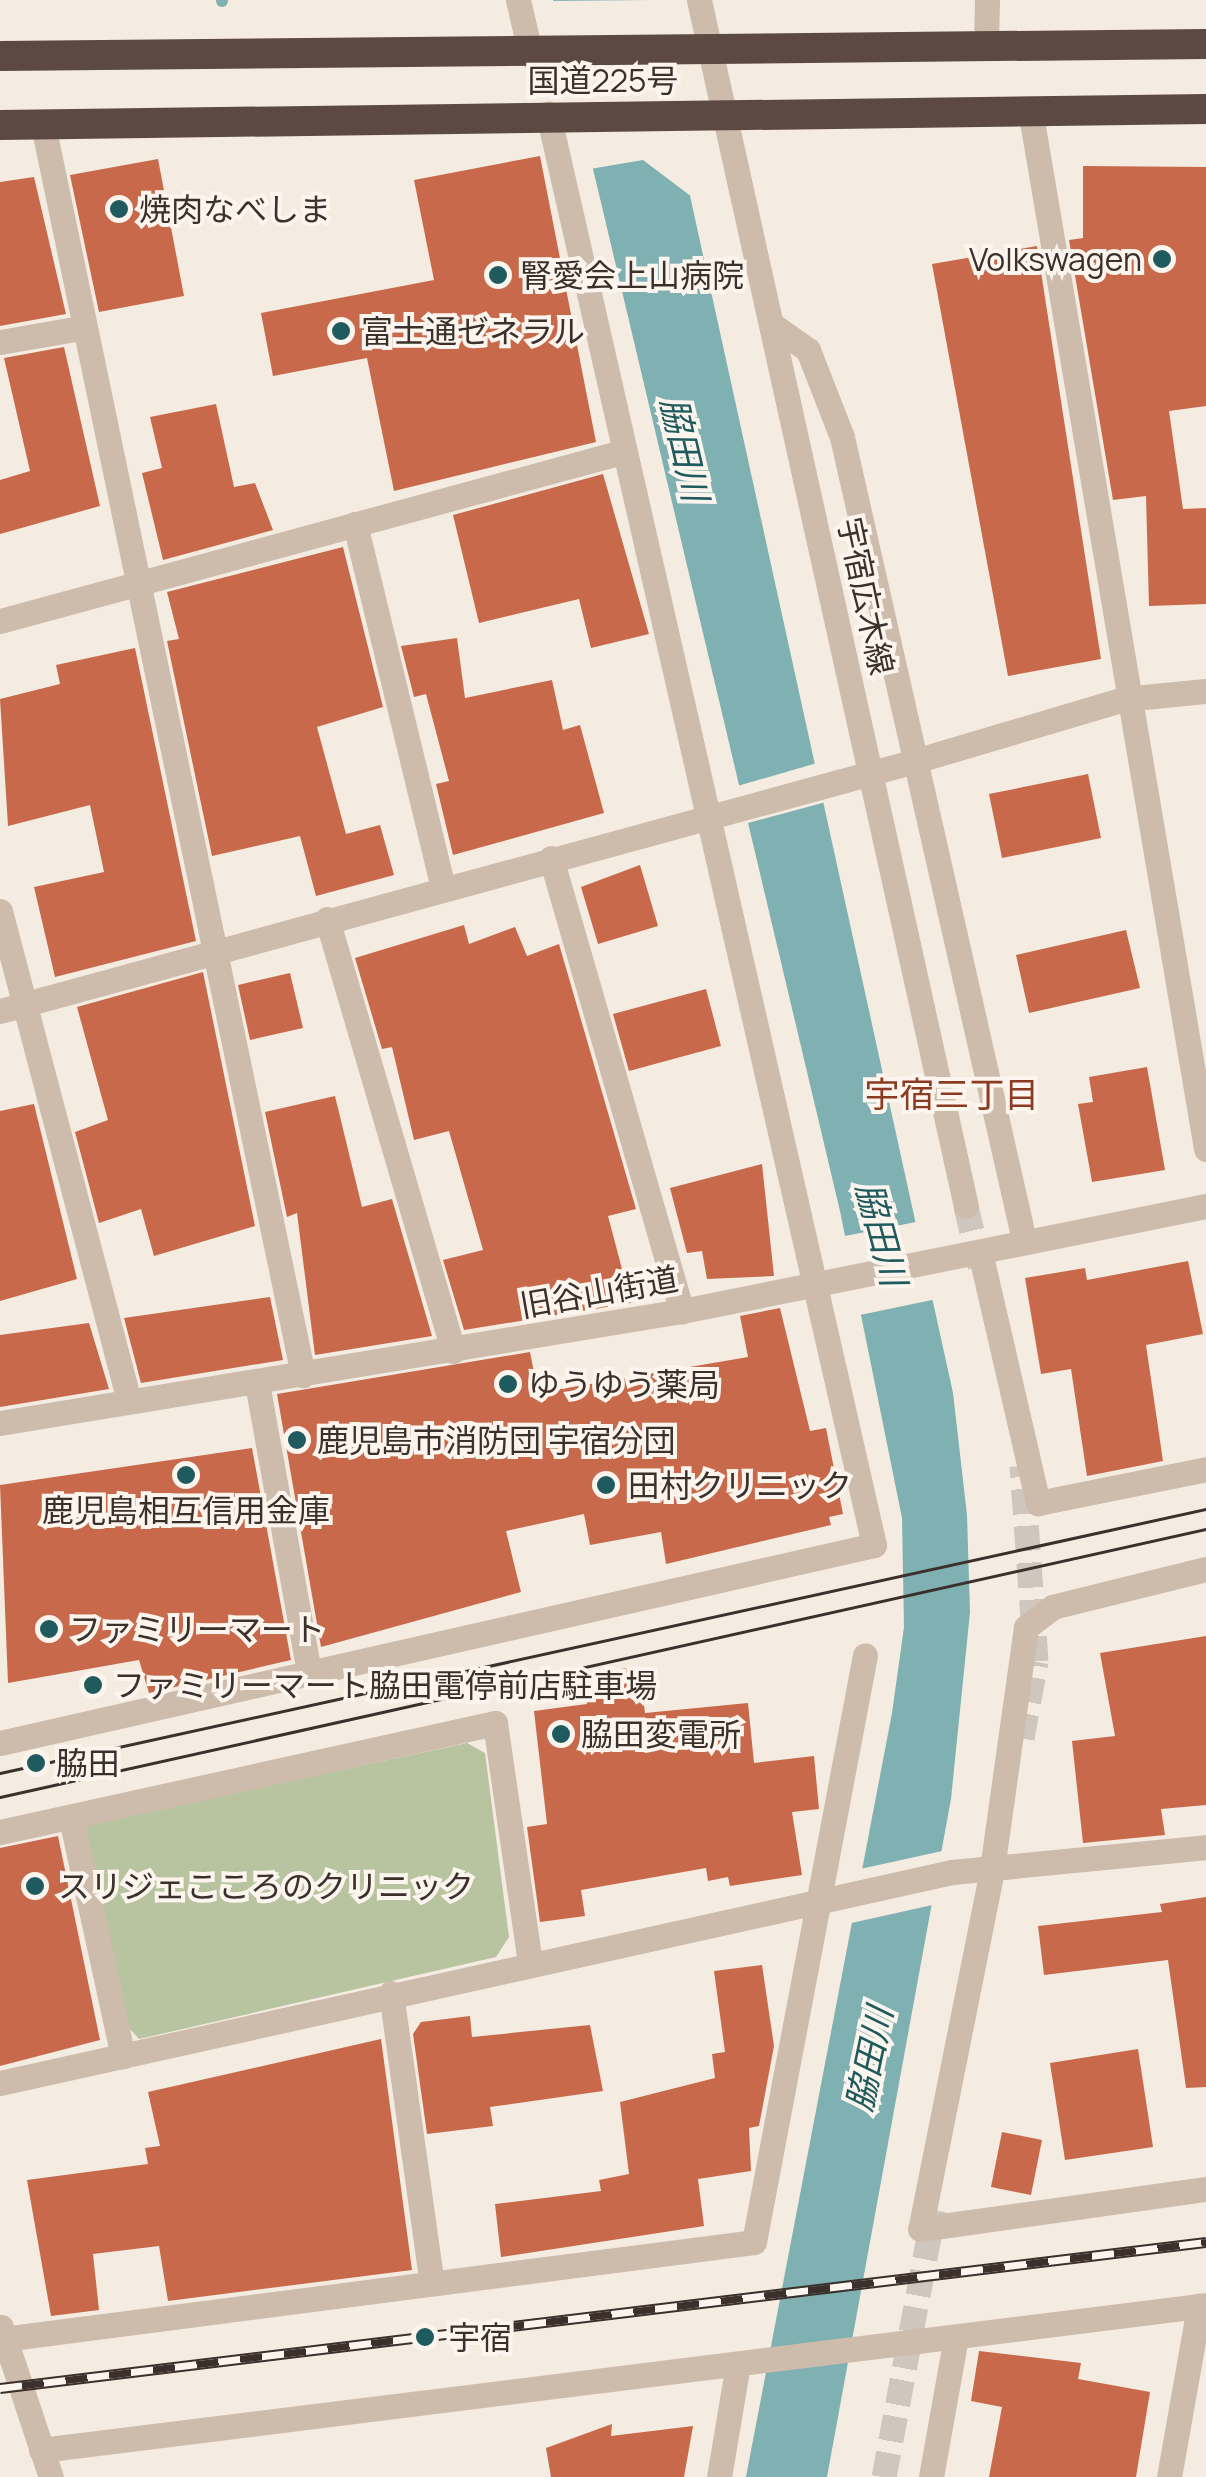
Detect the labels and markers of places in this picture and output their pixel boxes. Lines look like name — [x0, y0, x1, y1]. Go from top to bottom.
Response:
place label: 焼肉なべしま — [139, 190, 331, 228]
marker: 焼肉なべしま — [108, 198, 130, 220]
place label: Volkswagen — [969, 240, 1142, 278]
marker: Volkswagen — [1151, 248, 1173, 270]
place label: 腎愛会上山病院 — [520, 256, 744, 294]
marker: 腎愛会上山病院 — [485, 262, 511, 288]
place label: 富士通ゼネラル — [361, 312, 585, 350]
marker: 富士通ゼネラル — [330, 320, 352, 342]
place label: ゆうゆう薬局 — [528, 1365, 720, 1403]
marker: ゆうゆう薬局 — [497, 1373, 519, 1395]
place label: 鹿児島市消防団 宇宿分団 — [317, 1421, 675, 1459]
marker: 鹿児島市消防団 宇宿分団 — [286, 1429, 308, 1451]
marker: 鹿児島相互信用金庫 — [175, 1464, 197, 1486]
place label: 田村クリニック — [628, 1466, 852, 1504]
marker: 田村クリニック — [593, 1472, 619, 1498]
place label: 鹿児島相互信用金庫 — [42, 1491, 330, 1529]
place label: ファミリーマート — [69, 1610, 325, 1648]
marker: ファミリーマート — [38, 1618, 60, 1640]
place label: ファミリーマート脇田電停前店駐車場 — [113, 1666, 657, 1704]
marker: ファミリーマート脇田電停前店駐車場 — [82, 1674, 104, 1696]
place label: 脇田変電所 — [581, 1715, 741, 1753]
marker: 脇田変電所 — [550, 1723, 572, 1745]
place label: 脇田 — [56, 1744, 120, 1782]
marker: 脇田 — [25, 1752, 47, 1774]
place label: スリジェこころのクリニック — [58, 1867, 474, 1905]
marker: スリジェこころのクリニック — [22, 1873, 48, 1899]
place label: 宇宿 — [448, 2318, 512, 2356]
marker: 宇宿 — [412, 2324, 438, 2350]

